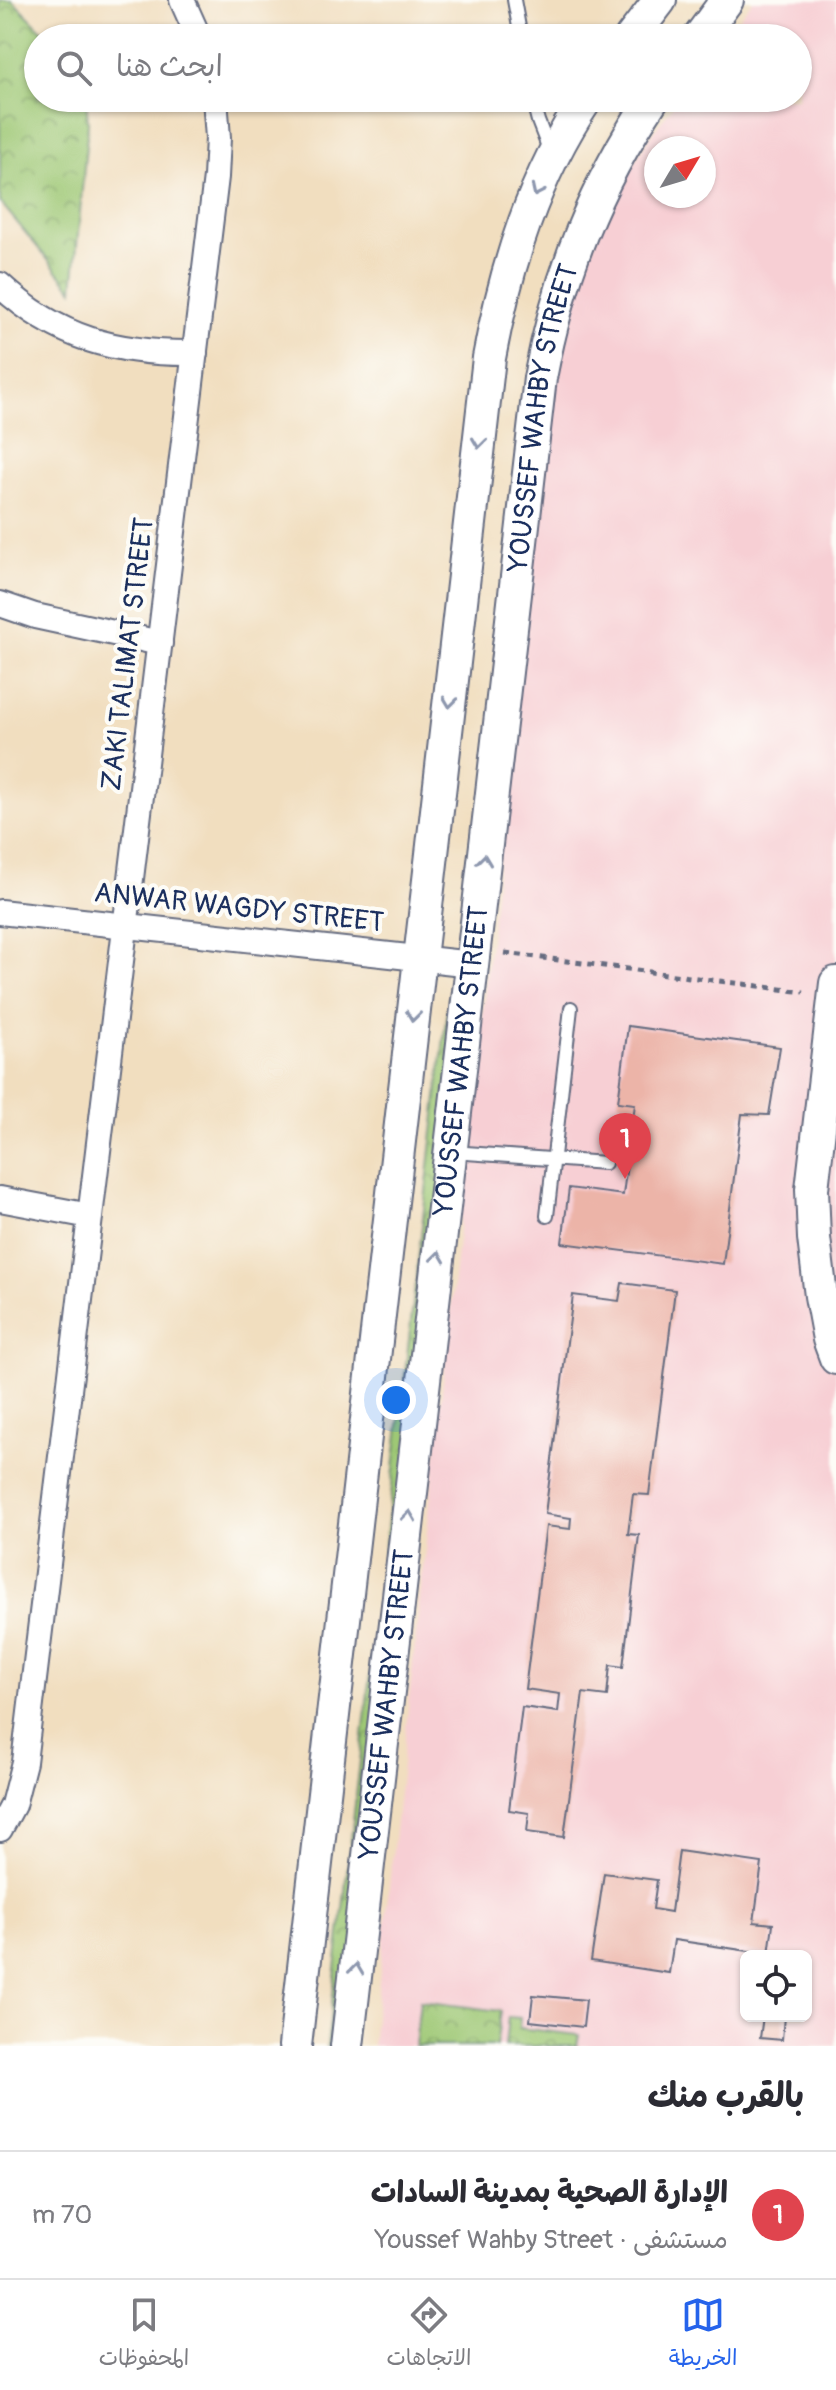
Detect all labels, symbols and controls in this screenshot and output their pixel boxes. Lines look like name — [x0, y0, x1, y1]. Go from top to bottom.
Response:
search box — [24, 24, 812, 112]
icon: search — [52, 46, 96, 90]
text: ابحث هنا — [116, 48, 223, 85]
north arrow — [644, 136, 716, 208]
one-way arrow — [531, 183, 547, 198]
street label: YOUSSEF WAHBY STREET — [500, 260, 586, 575]
one-way arrow — [471, 437, 488, 450]
street label: ZAKI TALIMAT STREET — [94, 515, 162, 793]
one-way arrow — [441, 696, 458, 709]
one-way arrow — [476, 853, 493, 866]
street label: ANWAR WAGDY STREET — [92, 875, 386, 941]
street label: YOUSSEF WAHBY STREET — [426, 904, 496, 1218]
one-way arrow — [405, 1010, 422, 1023]
pin: 1 — [599, 1113, 651, 1179]
one-way arrow — [430, 1250, 447, 1263]
your location — [376, 1380, 416, 1420]
one-way arrow — [400, 1509, 417, 1522]
street label: YOUSSEF WAHBY STREET — [351, 1547, 422, 1862]
map controls — [740, 1950, 812, 2022]
button: locate — [740, 1950, 812, 2022]
one-way arrow — [348, 1962, 365, 1975]
text: بالقرب منك — [648, 2075, 804, 2118]
text: الإدارة الصحية بمدينة السادات — [371, 2174, 728, 2211]
text: 70 m — [32, 2199, 92, 2231]
text: 1 — [773, 2199, 783, 2231]
text: مستشفى · Youssef Wahby Street — [375, 2224, 728, 2256]
tab: المحفوظات — [99, 2293, 189, 2377]
tab: الاتجاهات — [387, 2293, 471, 2377]
tab: الخريطة — [669, 2293, 737, 2377]

